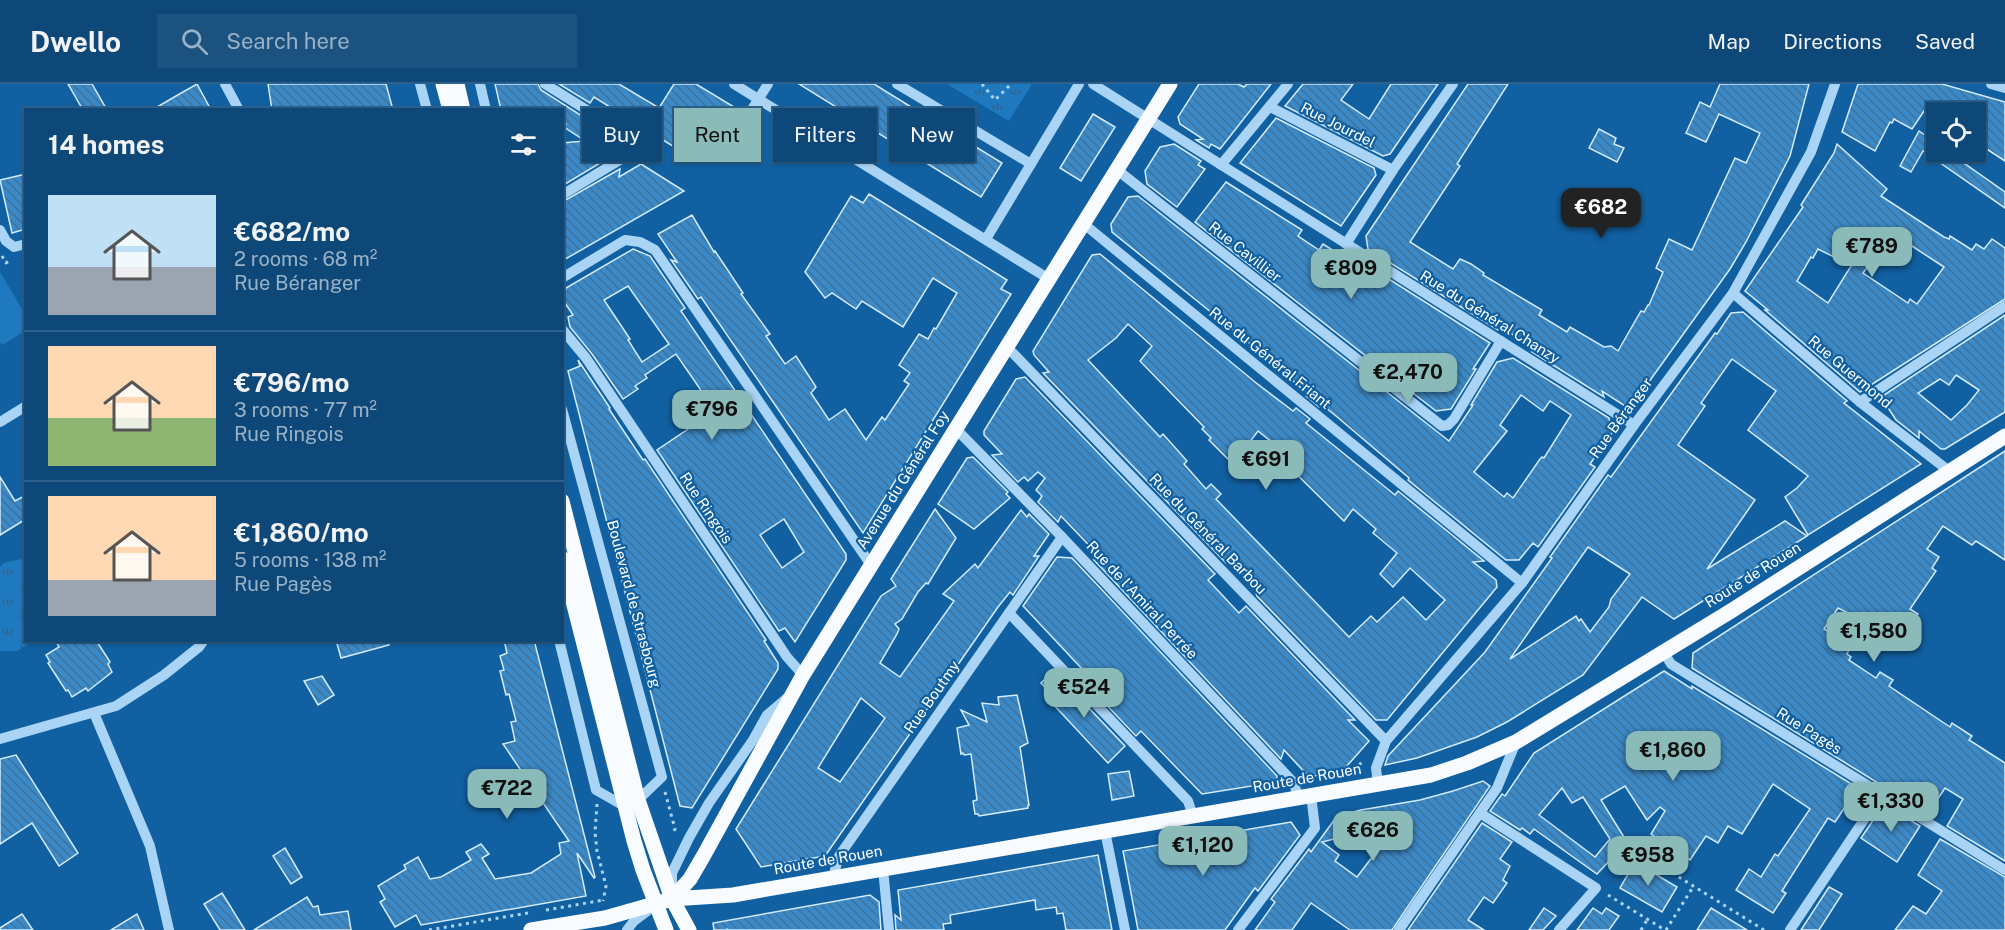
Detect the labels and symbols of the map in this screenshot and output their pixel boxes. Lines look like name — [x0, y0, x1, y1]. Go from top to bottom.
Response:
street label: Rue Jourdel — [1298, 98, 1378, 151]
pin: €682 — [1565, 188, 1637, 239]
street label: Rue Cavillier — [1206, 218, 1285, 285]
pin: €789 — [1836, 227, 1908, 278]
pin: €809 — [1315, 249, 1387, 300]
street label: Rue du Général Chanzy — [1417, 267, 1563, 367]
street label: Rue du Général Friant — [1206, 303, 1335, 412]
street label: Rue Guermond — [1805, 332, 1896, 412]
pin: €2,470 — [1359, 353, 1457, 404]
street label: Rue Béranger — [1586, 374, 1656, 461]
pin: €796 — [676, 390, 748, 441]
street label: Avenue du Général Foy — [853, 407, 952, 552]
pin: €691 — [1230, 440, 1302, 491]
street label: Rue Ringois — [676, 469, 736, 547]
street label: Rue du Général Barbou — [1146, 470, 1270, 597]
street label: Boulevard de Strasbourg — [604, 518, 665, 690]
street label: Rue de l'Amiral Perrée — [1083, 537, 1202, 662]
street label: Route de Rouen — [1702, 538, 1804, 611]
pin: €1,580 — [1825, 612, 1923, 663]
street label: Rue Boutmy — [900, 657, 963, 736]
pin: €524 — [1048, 668, 1120, 719]
street label: Rue Pagès — [1774, 704, 1845, 757]
pin: €1,860 — [1624, 731, 1722, 782]
street label: Route de Rouen — [1251, 760, 1362, 795]
pin: €722 — [471, 769, 543, 820]
pin: €1,330 — [1842, 782, 1940, 833]
pin: €626 — [1337, 811, 1409, 862]
pin: €1,120 — [1154, 826, 1252, 877]
pin: €958 — [1612, 836, 1684, 887]
street label: Route de Rouen — [772, 842, 883, 877]

